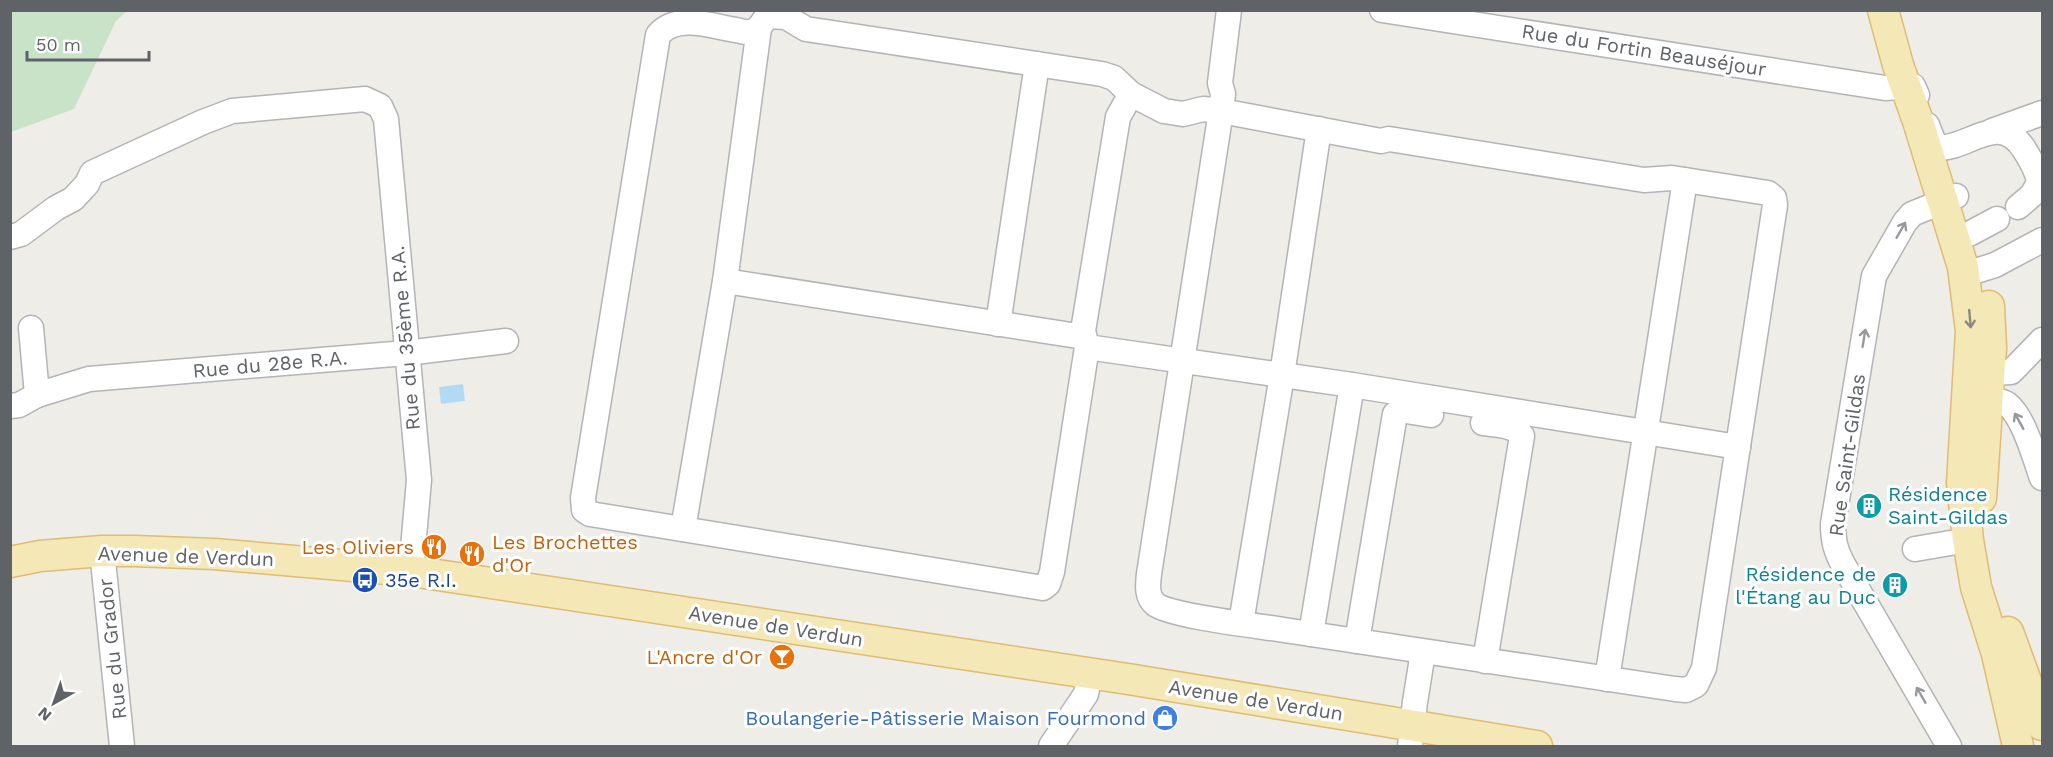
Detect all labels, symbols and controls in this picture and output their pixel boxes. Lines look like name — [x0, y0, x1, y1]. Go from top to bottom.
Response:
street label: Rue du Fortin Beauséjour — [1520, 19, 1768, 81]
scale bar — [27, 24, 148, 62]
text: 50 m — [36, 34, 81, 55]
one-way arrow — [1895, 222, 1907, 239]
street label: Rue du 35ème R.A. — [385, 245, 425, 431]
one-way arrow — [1965, 309, 1976, 329]
one-way arrow — [1859, 328, 1870, 348]
street label: Rue du 28e R.A. — [192, 345, 348, 383]
street label: Rue Saint-Gildas — [1824, 372, 1870, 538]
one-way arrow — [2013, 413, 2025, 430]
place label: Résidence Saint-Gildas — [1888, 482, 2008, 529]
building icon: Résidence Saint-Gildas — [1854, 491, 1884, 521]
place label: Les Brochettes d'Or — [492, 530, 638, 577]
restaurant icon: Les Oliviers — [419, 532, 449, 562]
place label: Les Oliviers — [302, 535, 414, 559]
restaurant icon: Les Brochettes d'Or — [457, 539, 487, 569]
street label: Avenue de Verdun — [97, 541, 275, 571]
place label: Résidence de l'Étang au Duc — [1735, 562, 1876, 609]
bus stop icon: 35e R.I. — [350, 565, 380, 595]
place label: 35e R.I. — [385, 568, 457, 592]
building icon: Résidence de l'Étang au Duc — [1880, 570, 1910, 600]
street label: Rue du Grador — [93, 577, 131, 721]
street label: Avenue de Verdun — [687, 600, 865, 652]
bar icon: L'Ancre d'Or — [767, 642, 797, 672]
place label: L'Ancre d'Or — [647, 645, 762, 669]
north arrow — [24, 673, 84, 733]
street label: Avenue de Verdun — [1167, 674, 1345, 726]
one-way arrow — [1915, 687, 1927, 704]
text: N — [34, 703, 55, 725]
shop icon: Boulangerie-Pâtisserie Maison Fourmond — [1150, 703, 1180, 733]
place label: Boulangerie-Pâtisserie Maison Fourmond — [745, 706, 1146, 730]

